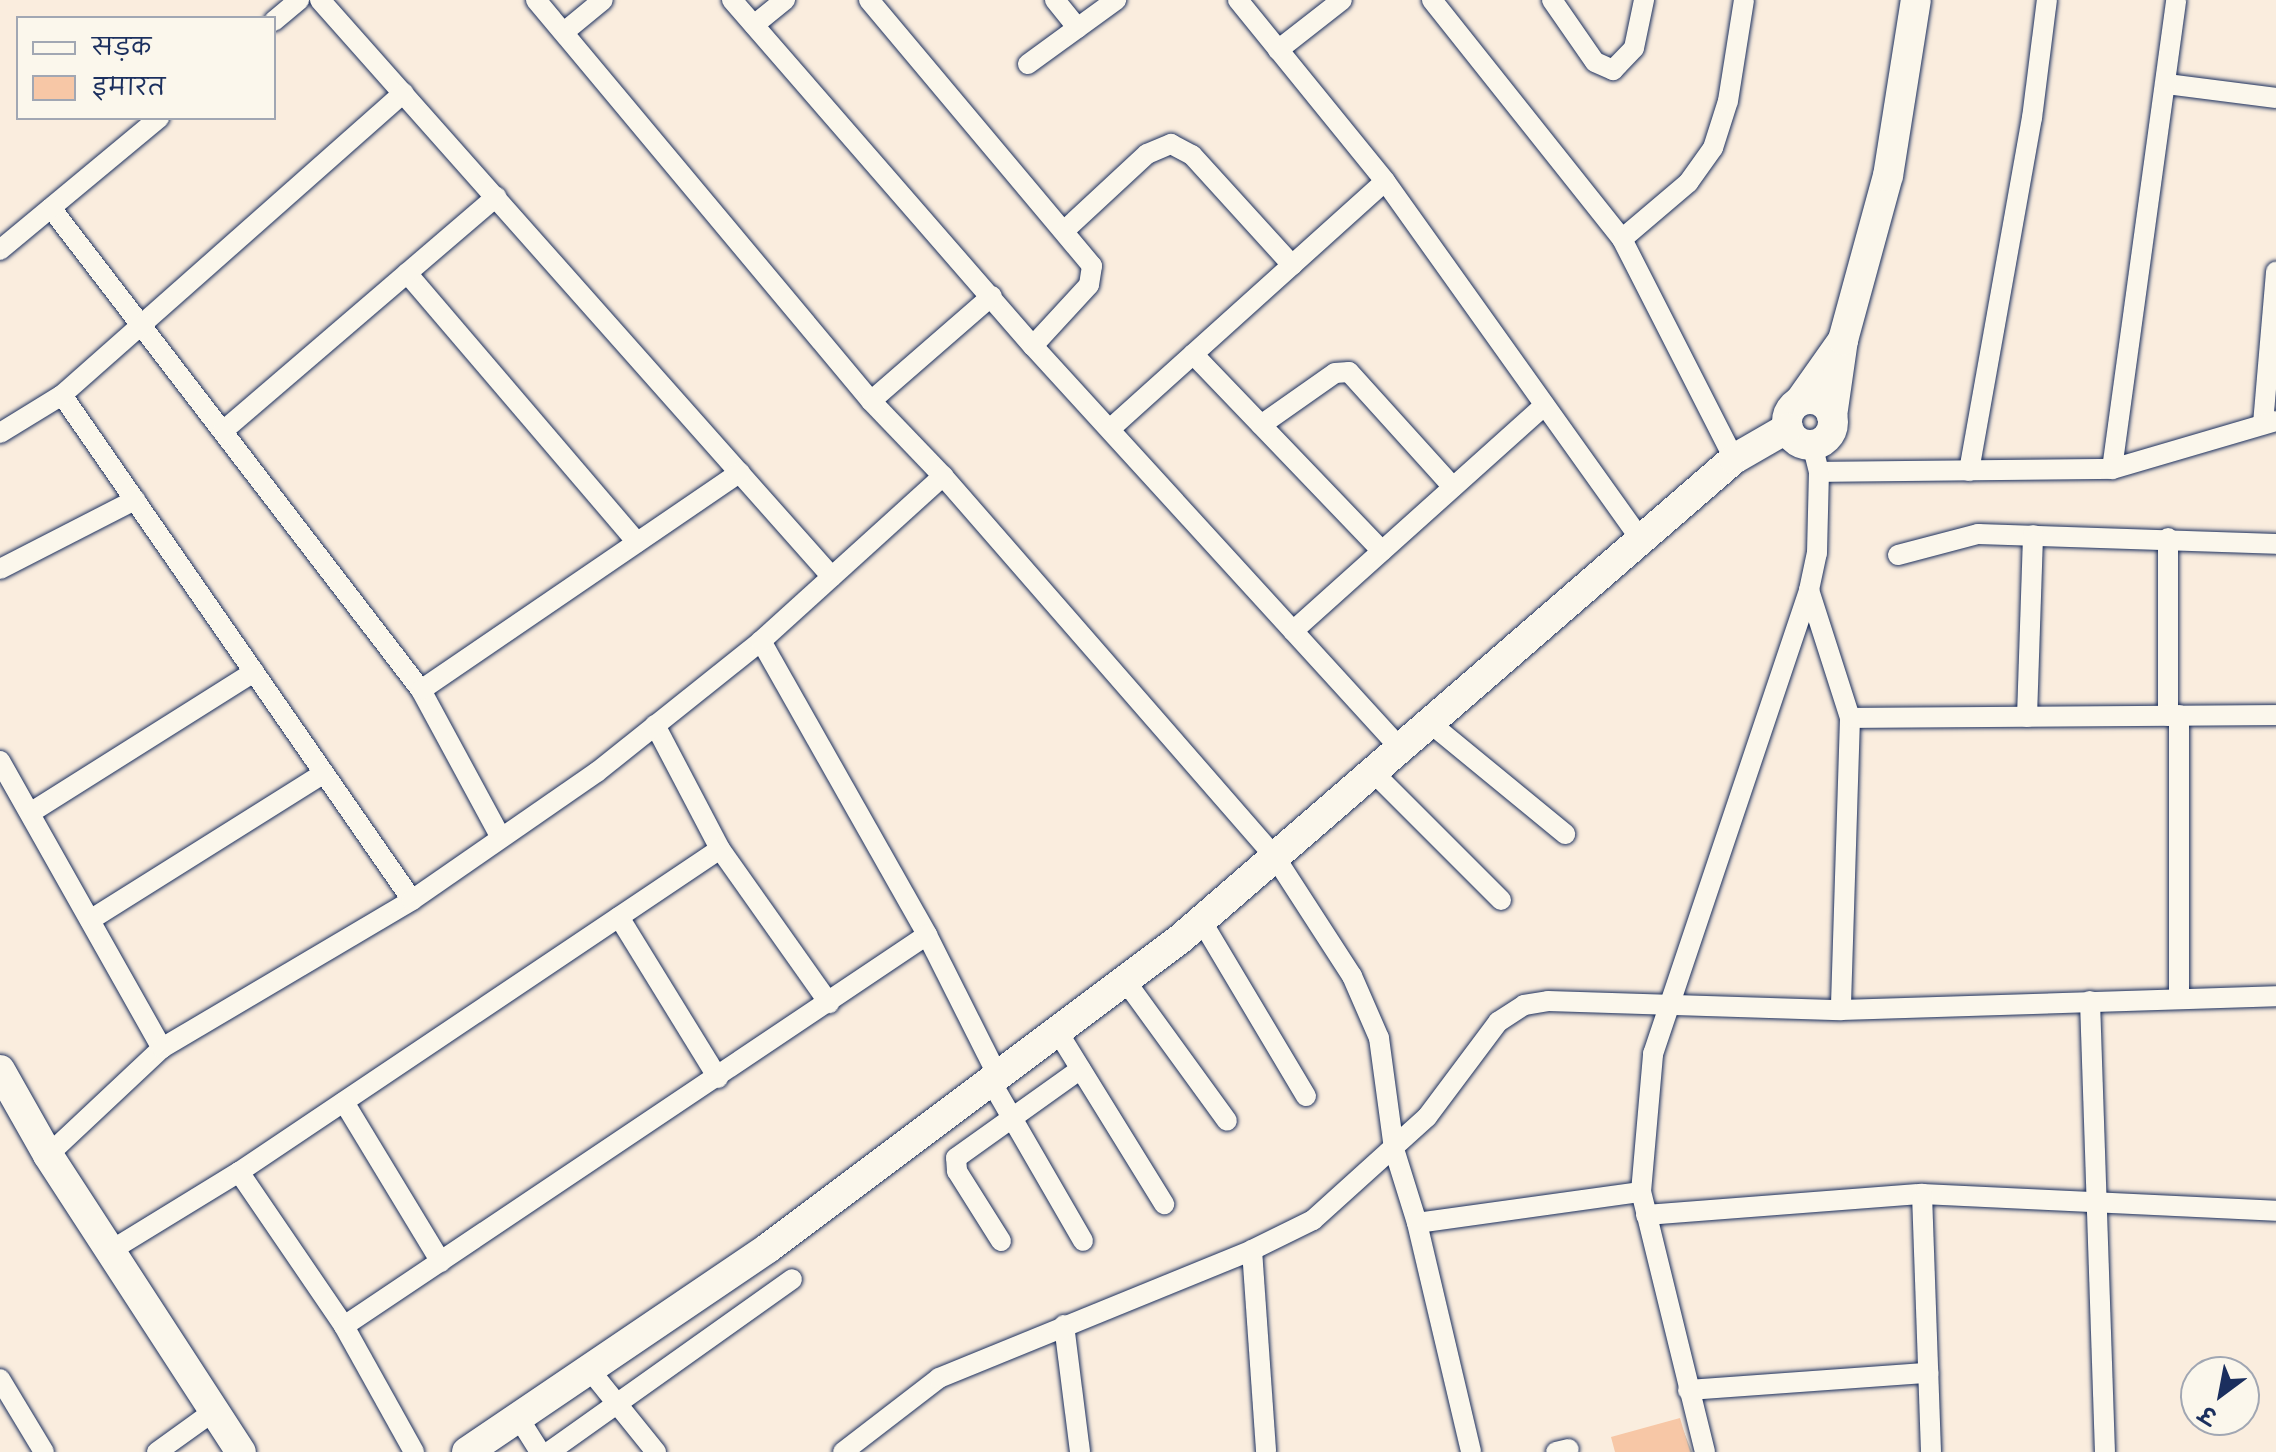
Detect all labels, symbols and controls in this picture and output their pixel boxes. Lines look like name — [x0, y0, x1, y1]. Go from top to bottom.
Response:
legend — [16, 16, 276, 120]
text: सड़क — [92, 31, 151, 63]
text: इमारत — [92, 71, 165, 103]
north arrow — [2180, 1356, 2260, 1436]
text: उ — [2194, 1399, 2222, 1431]

